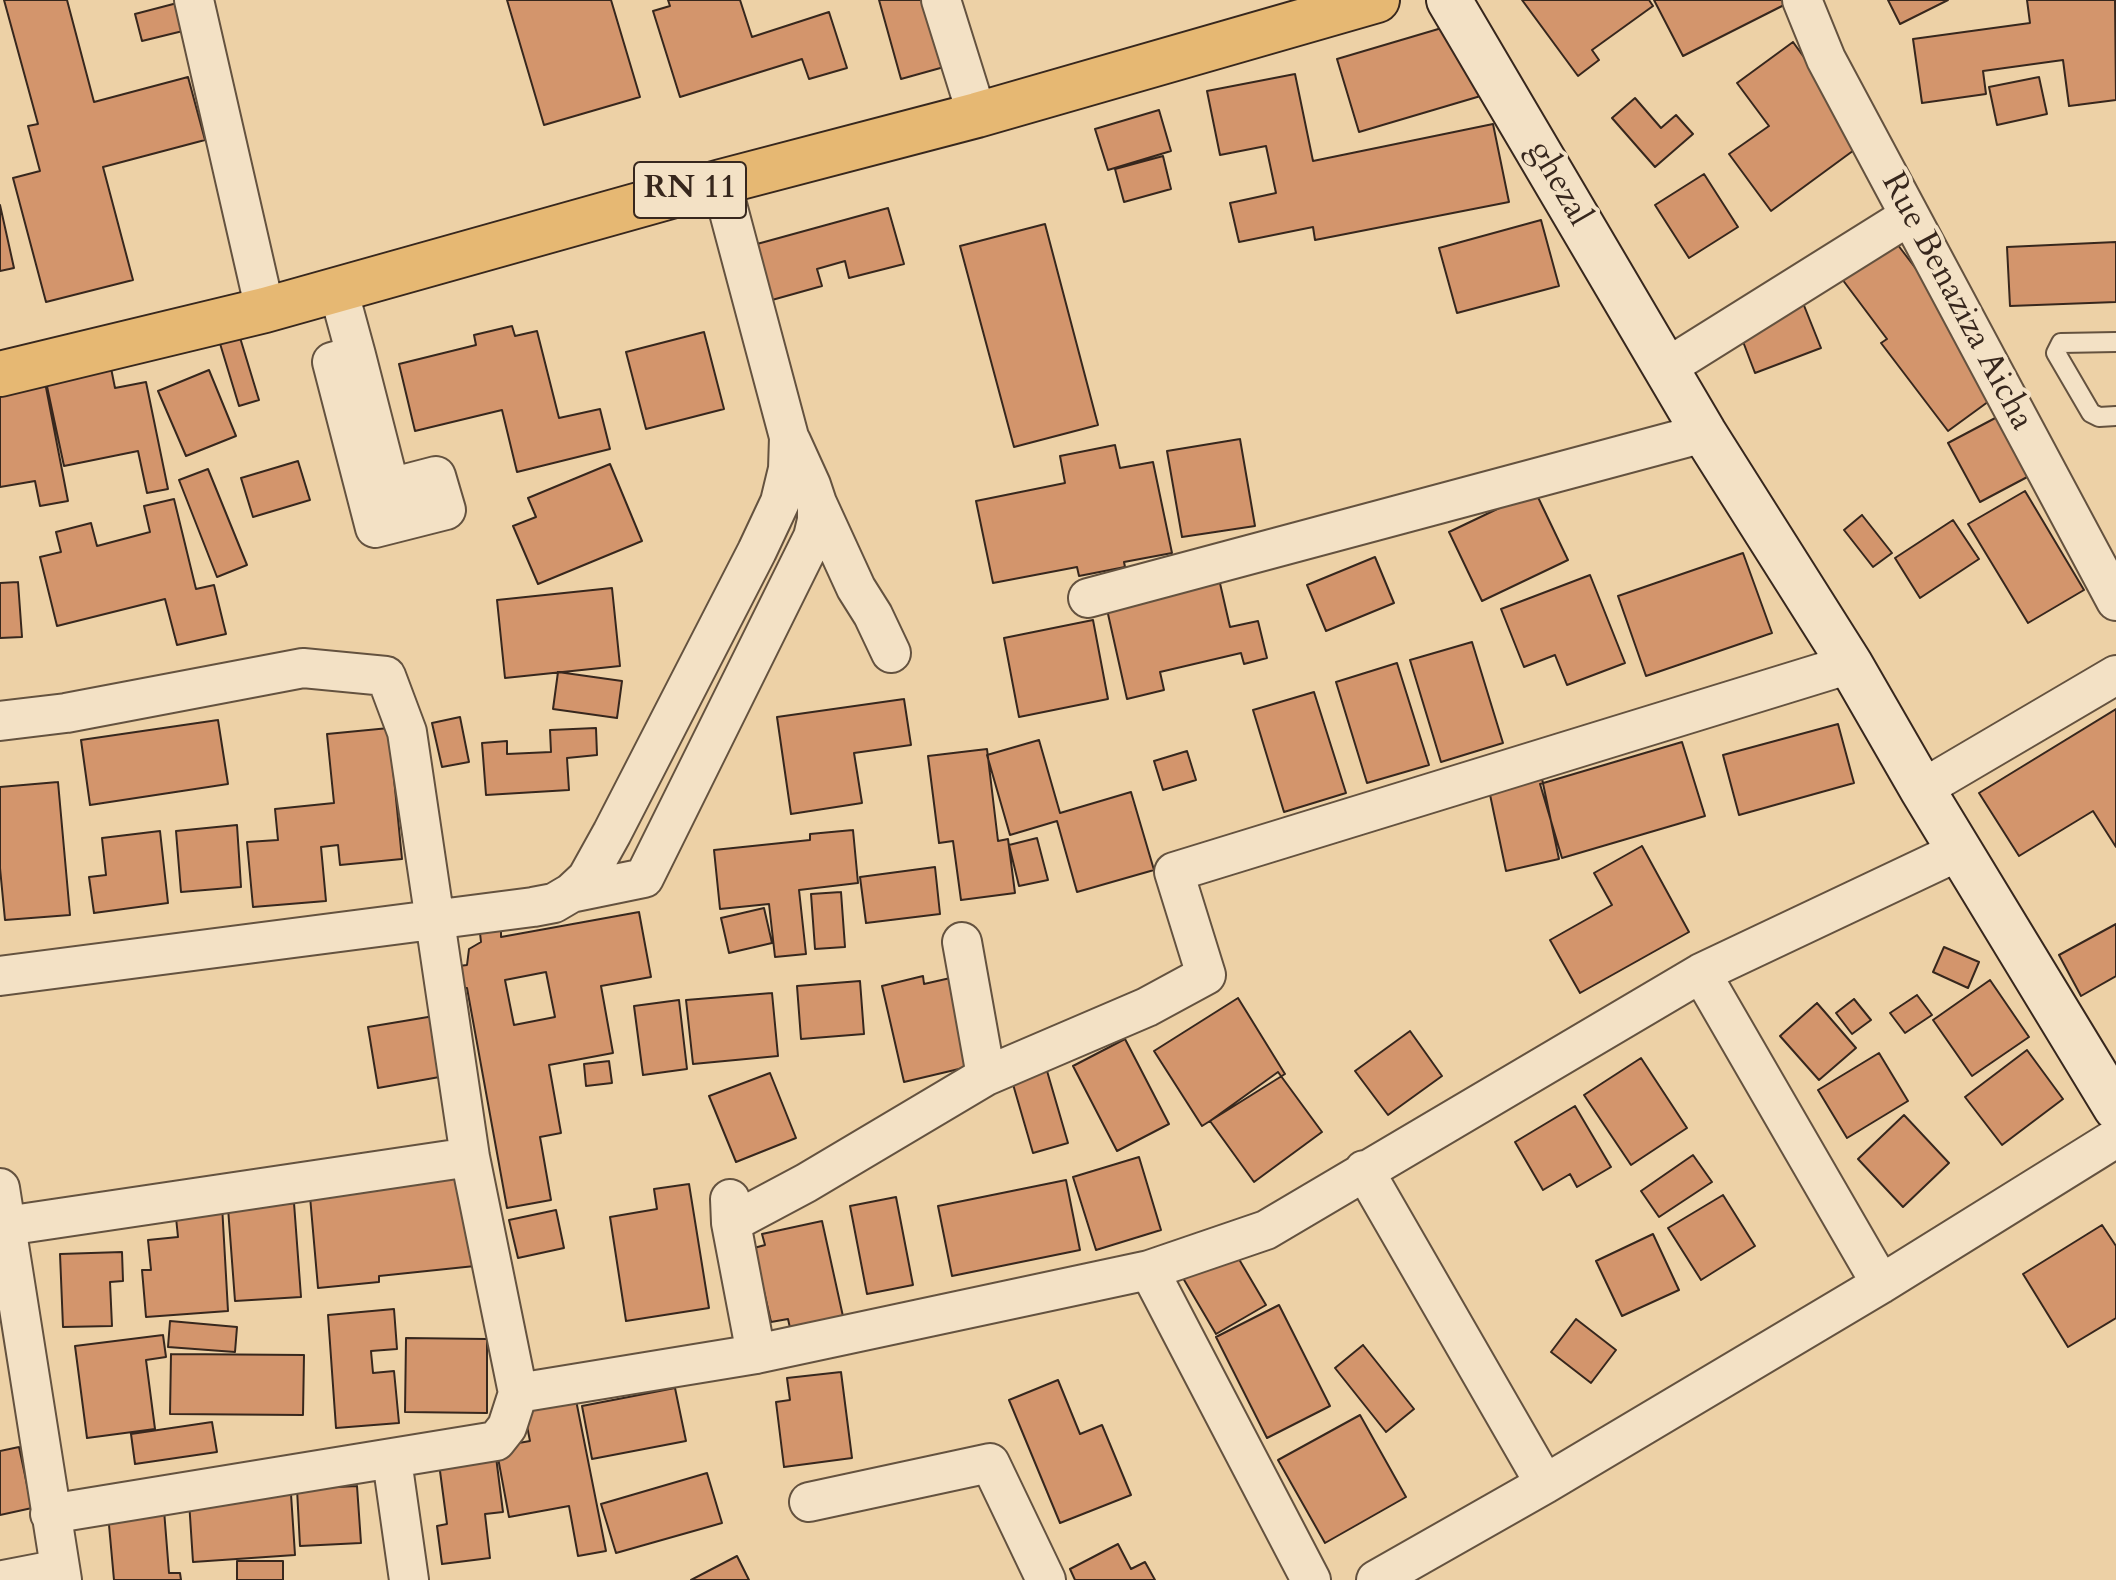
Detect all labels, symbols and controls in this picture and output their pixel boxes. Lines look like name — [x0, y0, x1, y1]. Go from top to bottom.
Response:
street label: ghezal — [1517, 134, 1599, 234]
road number: RN 11 — [634, 162, 746, 218]
street label: Rue Benaziza Aicha — [1871, 166, 2041, 438]

